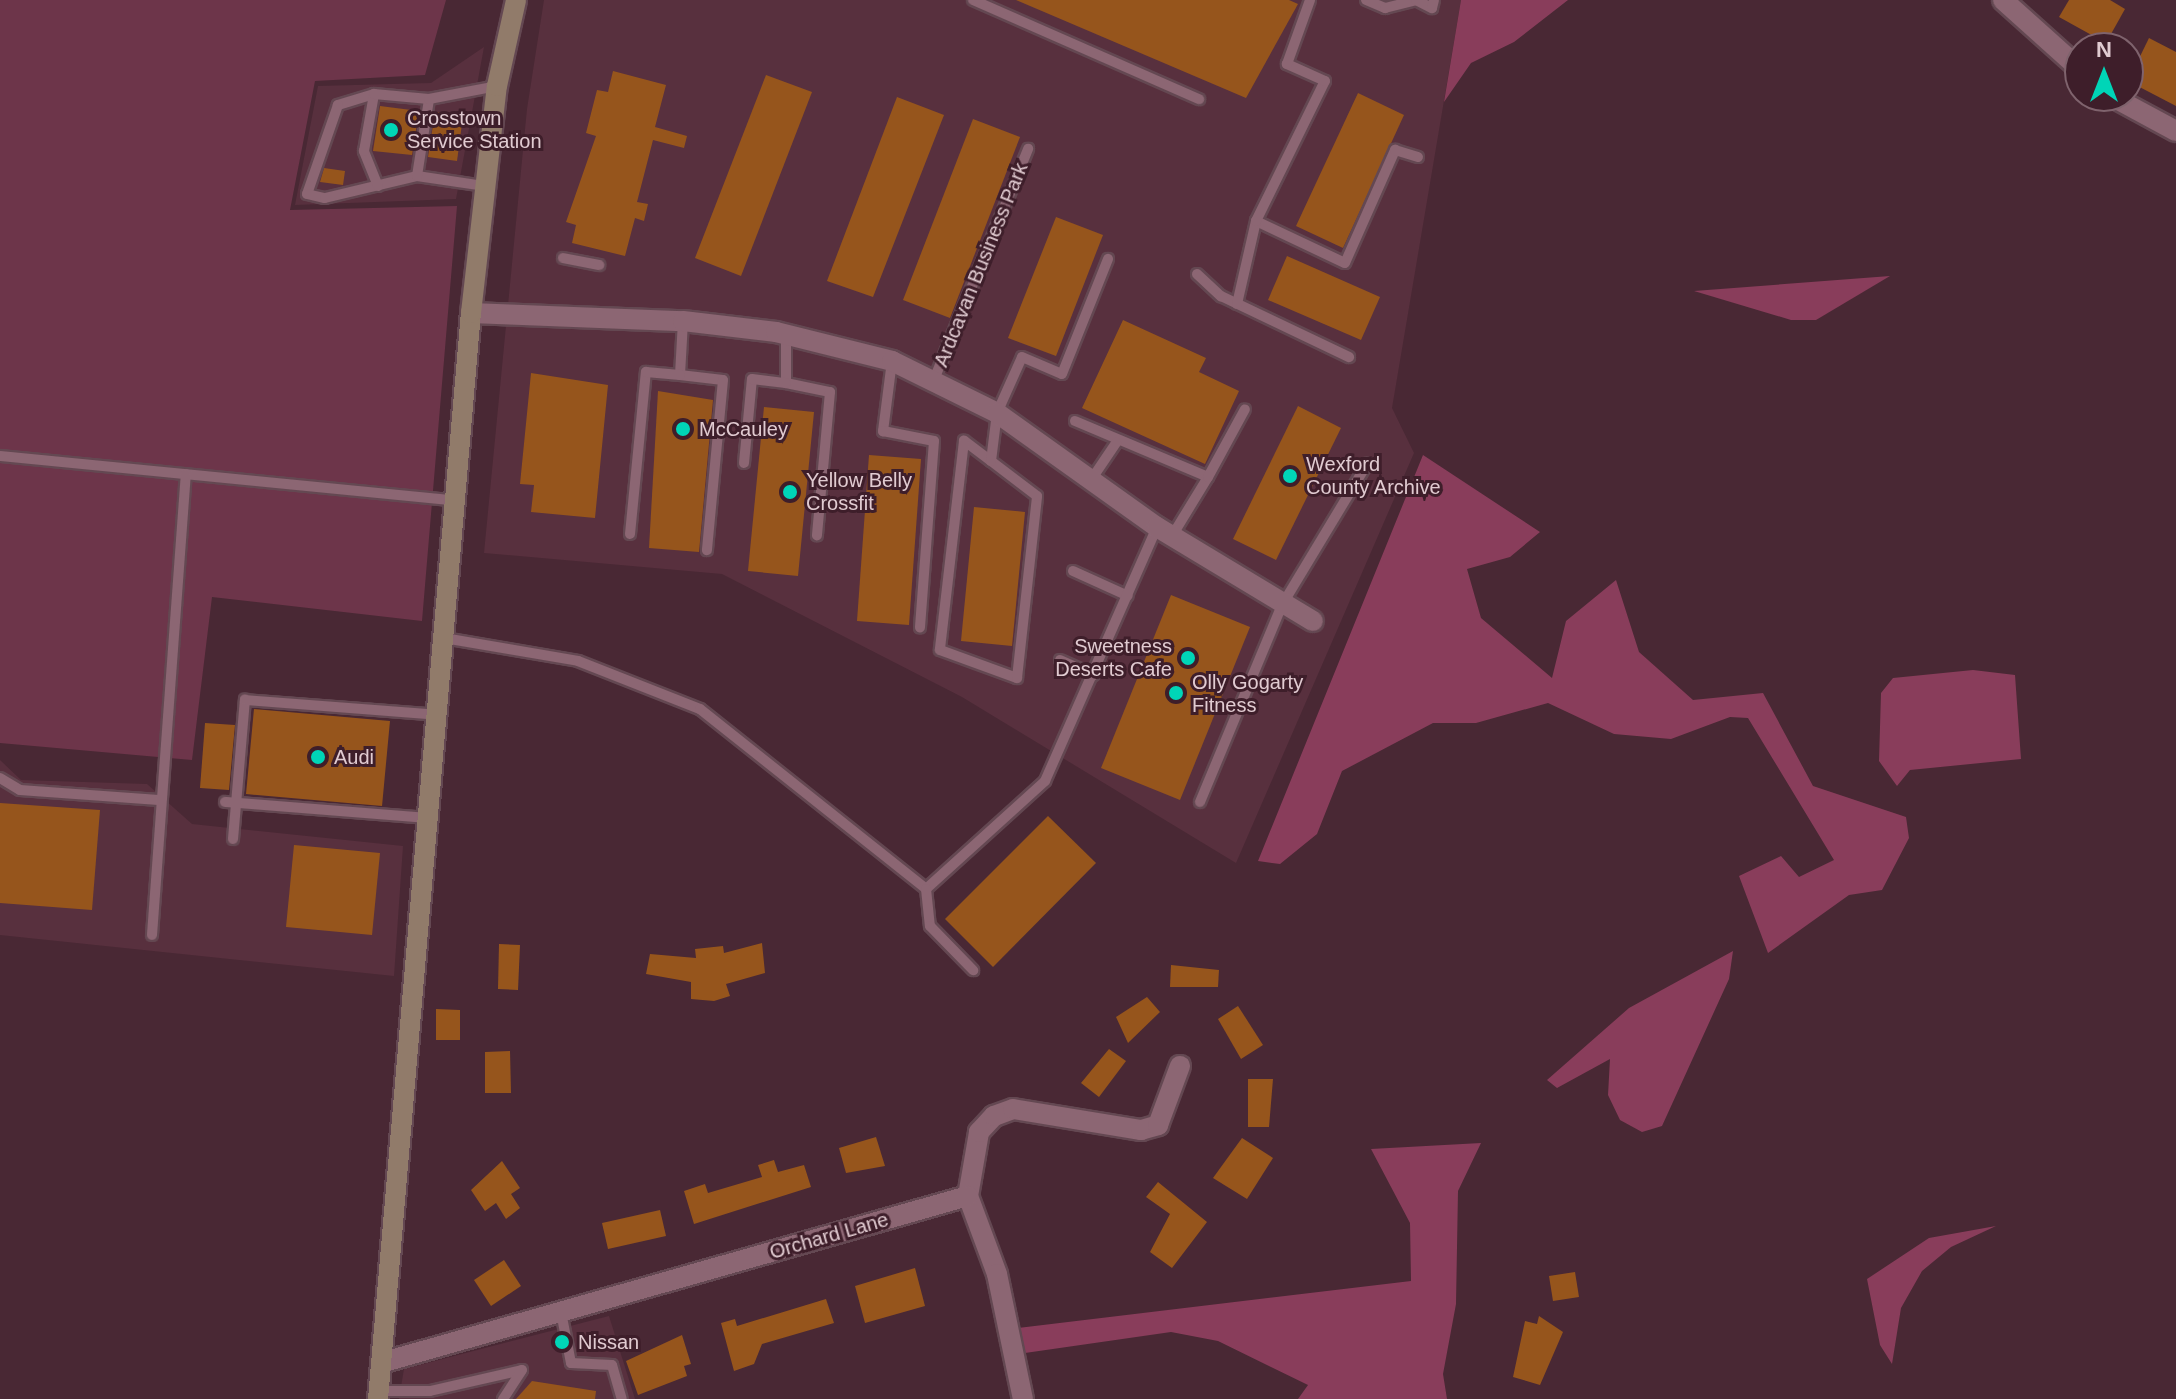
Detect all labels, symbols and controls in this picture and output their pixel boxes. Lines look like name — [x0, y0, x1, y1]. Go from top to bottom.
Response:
north arrow — [2064, 32, 2144, 112]
text: N — [2096, 37, 2112, 62]
place label: Crosstown Service Station — [407, 106, 542, 153]
marker: Crosstown Service Station — [382, 121, 400, 139]
street label: Ardcavan Business Park — [929, 159, 1033, 371]
place label: McCauley — [699, 417, 788, 441]
marker: McCauley — [674, 420, 692, 438]
place label: Wexford County Archive — [1306, 452, 1442, 499]
marker: Wexford County Archive — [1281, 467, 1299, 485]
place label: Yellow Belly Crossfit — [806, 468, 912, 515]
marker: Yellow Belly Crossfit — [781, 483, 799, 501]
place label: Sweetness Deserts Cafe — [1055, 634, 1172, 681]
marker: Sweetness Deserts Cafe — [1179, 649, 1197, 667]
place label: Olly Gogarty Fitness — [1192, 670, 1303, 717]
marker: Olly Gogarty Fitness — [1167, 684, 1185, 702]
place label: Audi — [334, 745, 374, 769]
marker: Audi — [309, 748, 327, 766]
street label: Orchard Lane — [767, 1208, 891, 1264]
place label: Nissan — [578, 1330, 639, 1354]
marker: Nissan — [553, 1333, 571, 1351]

